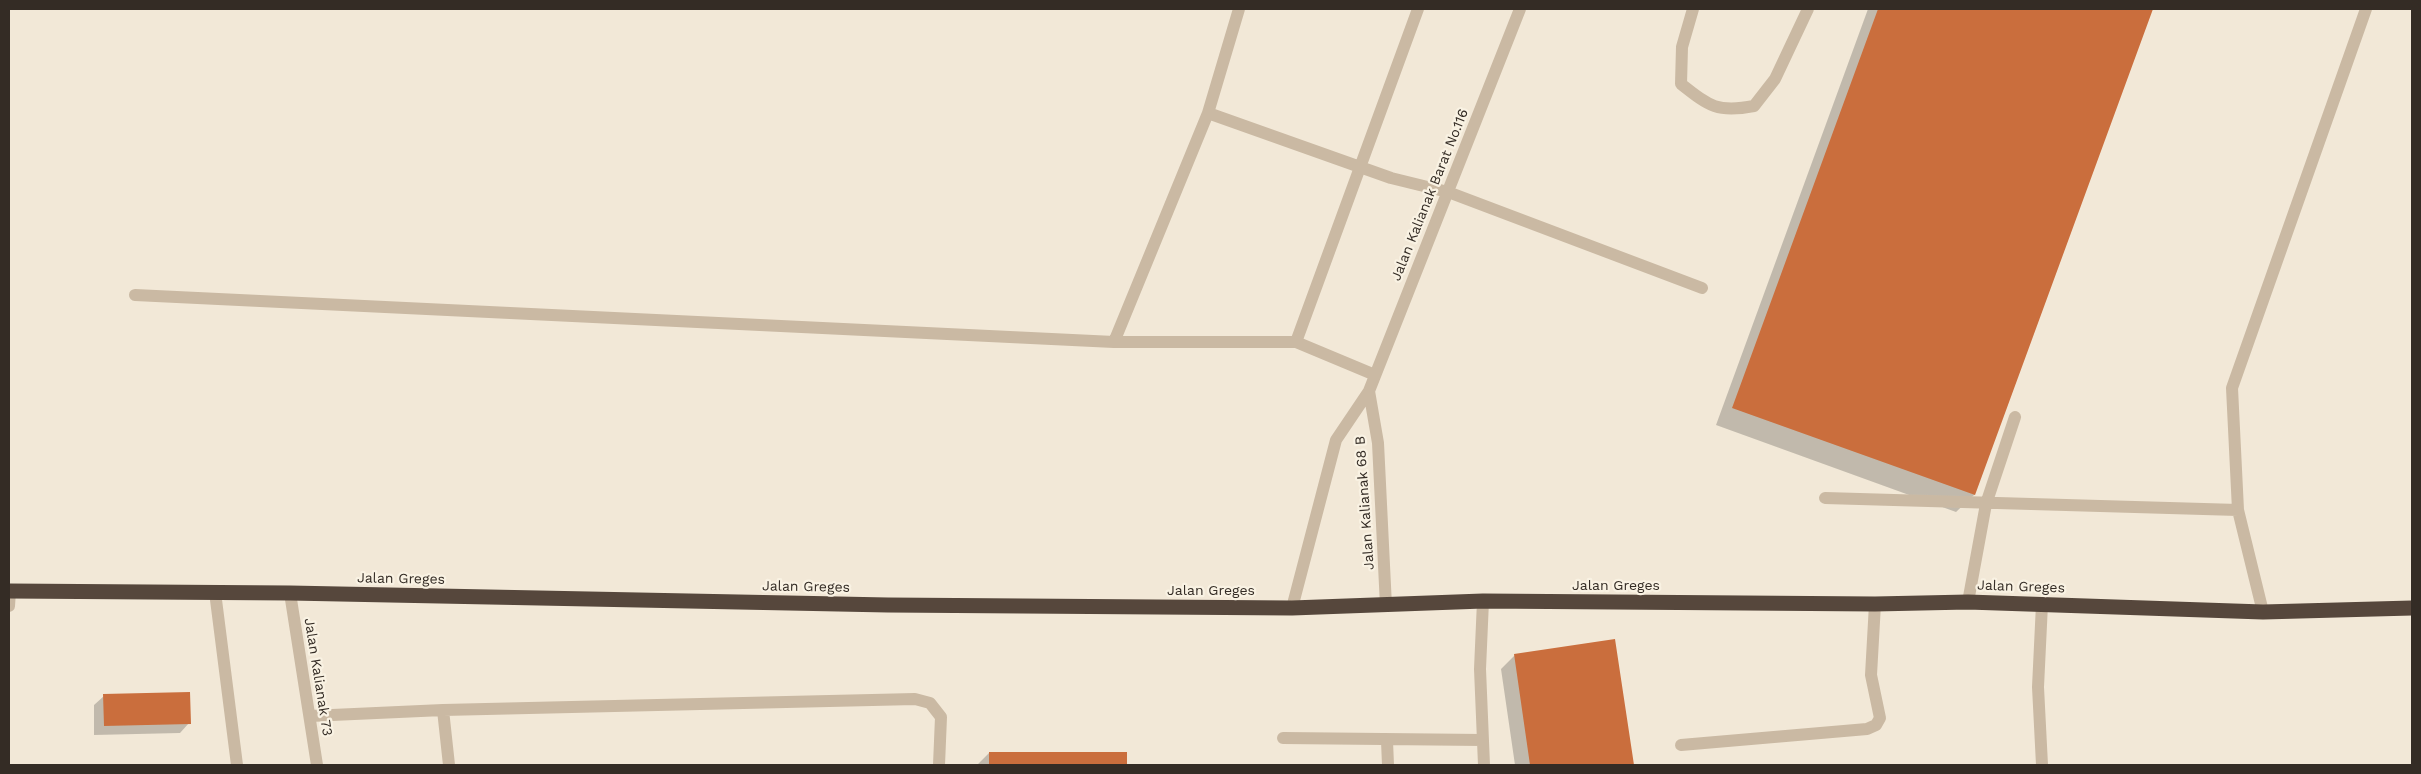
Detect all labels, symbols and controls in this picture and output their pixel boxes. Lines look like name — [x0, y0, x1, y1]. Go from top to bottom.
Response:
street label: Jalan Kalianak Barat No.116 — [1388, 107, 1472, 283]
street label: Jalan Kalianak 68 B — [1352, 435, 1378, 571]
street label: Jalan Greges — [357, 570, 445, 588]
street label: Jalan Greges — [1977, 577, 2065, 597]
street label: Jalan Greges — [762, 578, 850, 596]
street label: Jalan Greges — [1572, 578, 1660, 594]
street label: Jalan Greges — [1167, 583, 1255, 599]
street label: Jalan Kalianak 73 — [300, 617, 336, 737]

